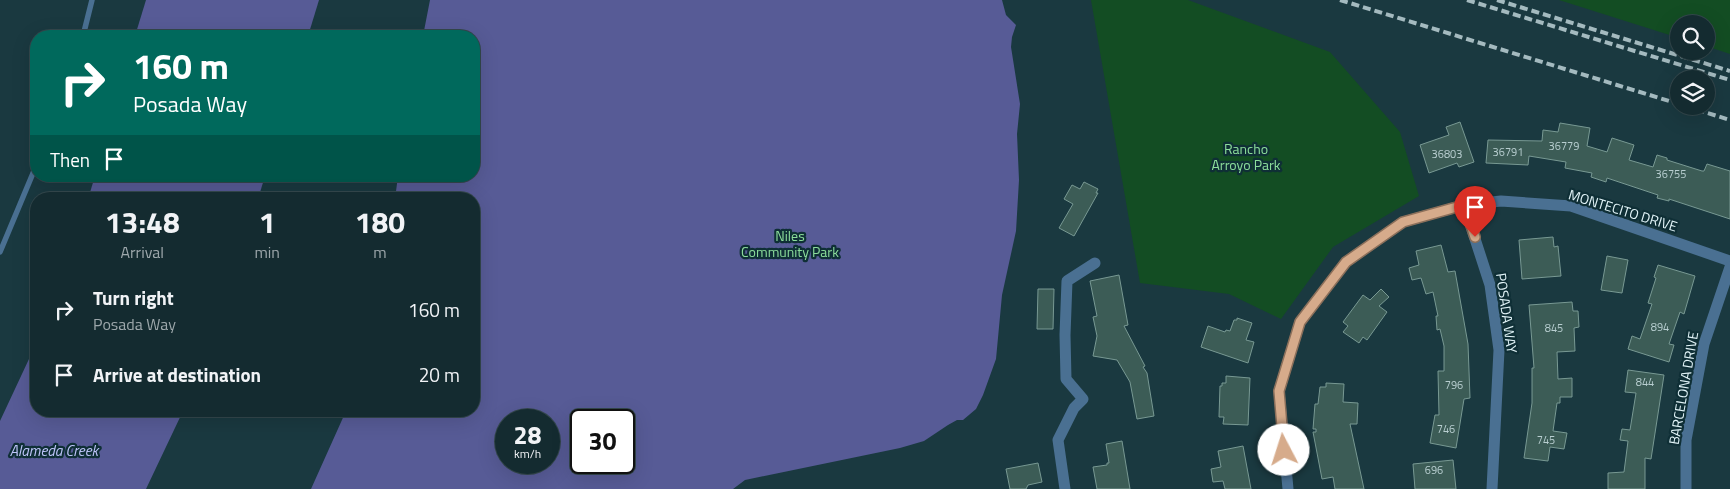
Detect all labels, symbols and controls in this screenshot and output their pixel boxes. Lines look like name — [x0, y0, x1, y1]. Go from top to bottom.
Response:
map controls — [1670, 15, 1715, 115]
button: search — [1670, 15, 1715, 60]
text: 160 m — [133, 39, 229, 93]
icon: right — [50, 50, 115, 115]
button: layers — [1670, 70, 1715, 115]
text: Posada Way — [133, 87, 247, 121]
park label: Rancho Arroyo Park — [1211, 138, 1281, 175]
house number: 36779 — [1549, 138, 1579, 154]
house number: 36791 — [1493, 144, 1523, 160]
text: Then — [50, 145, 90, 174]
icon: arrive — [100, 145, 128, 173]
house number: 36803 — [1432, 146, 1462, 162]
house number: 36755 — [1656, 166, 1686, 182]
street label: MONTECITO DRIVE — [1566, 183, 1680, 237]
pin — [1454, 186, 1496, 237]
icon: arrive — [1461, 193, 1489, 221]
text: 13:48 — [105, 199, 180, 245]
text: 1 — [259, 199, 276, 245]
text: 180 — [355, 199, 405, 245]
park label: Niles Community Park — [741, 225, 839, 262]
text: Arrival — [121, 240, 164, 264]
text: min — [254, 240, 280, 264]
text: m — [373, 240, 387, 264]
street label: POSADA WAY — [1491, 271, 1523, 355]
text: Turn right — [93, 283, 174, 312]
text: 160 m — [408, 295, 460, 324]
icon: right — [50, 296, 78, 324]
text: Posada Way — [93, 312, 176, 336]
house number: 894 — [1651, 319, 1669, 335]
house number: 845 — [1545, 320, 1563, 336]
street label: BARCELONA DRIVE — [1663, 330, 1703, 446]
text: Arrive at destination — [93, 360, 261, 389]
text: 20 m — [419, 360, 460, 389]
icon: arrive — [50, 361, 78, 389]
house number: 844 — [1636, 374, 1654, 390]
house number: 796 — [1445, 377, 1463, 393]
speed limit sign: 30 — [570, 409, 635, 474]
text: 28 — [513, 416, 542, 454]
house number: 746 — [1437, 421, 1455, 437]
position arrow — [1257, 423, 1309, 475]
house number: 745 — [1537, 432, 1555, 448]
water label: Alameda Creek — [10, 439, 101, 462]
text: km/h — [514, 444, 541, 463]
house number: 696 — [1425, 462, 1443, 478]

